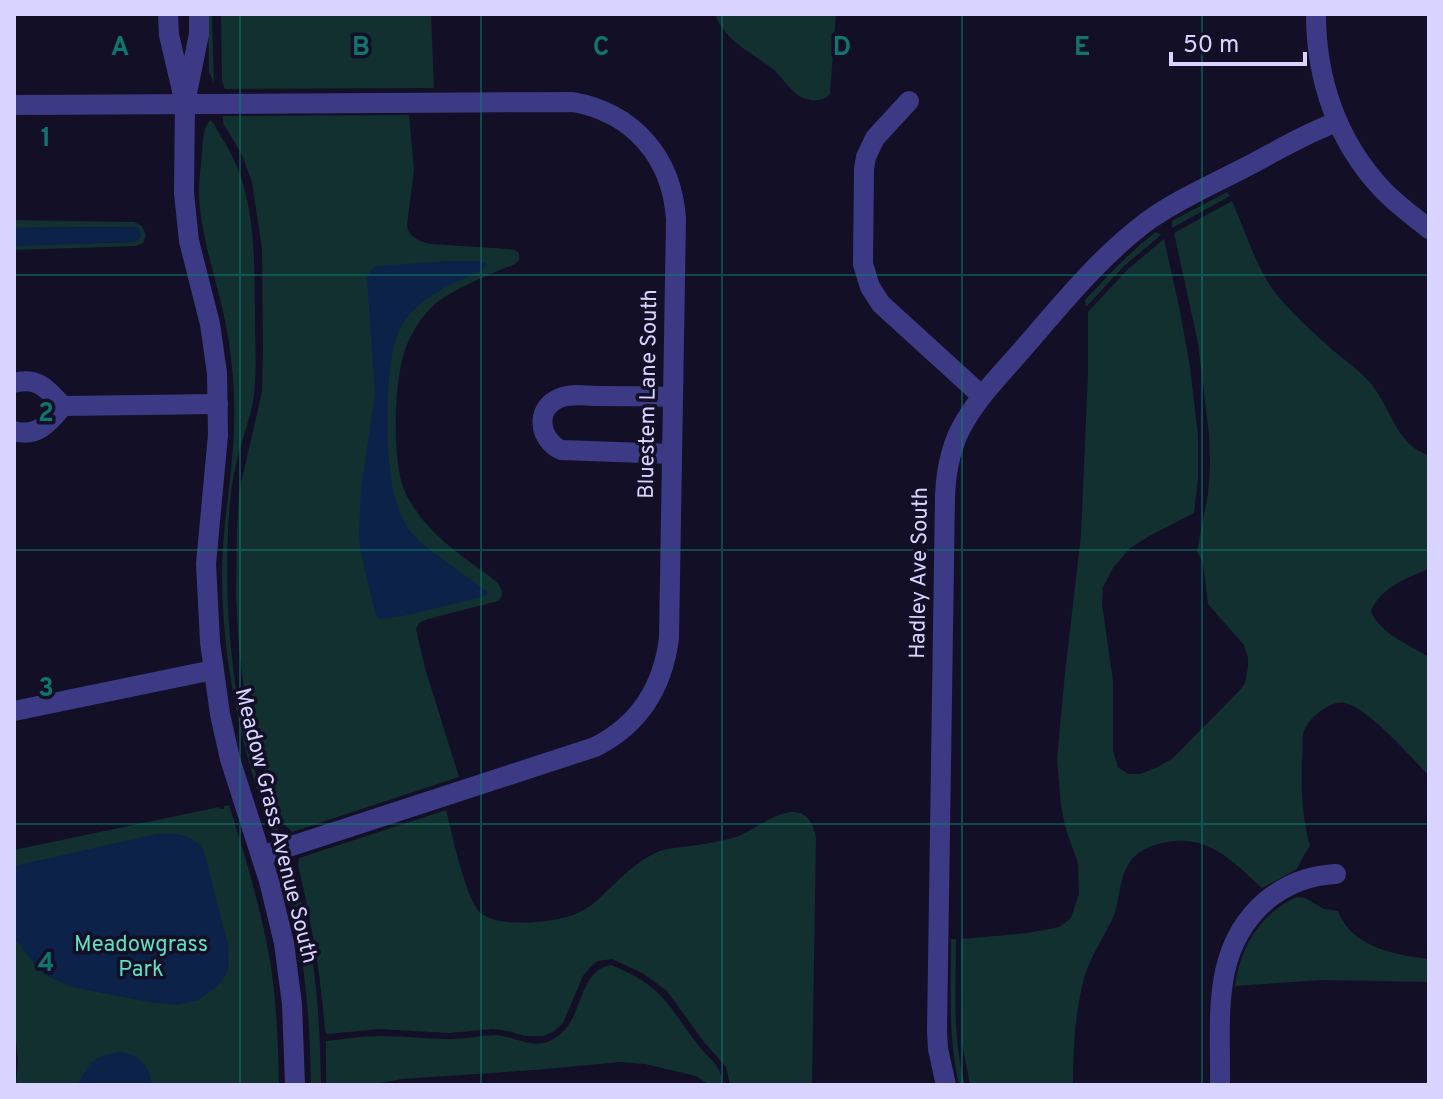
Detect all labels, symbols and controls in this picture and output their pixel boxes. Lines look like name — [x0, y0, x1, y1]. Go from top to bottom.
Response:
scale bar — [1171, 16, 1305, 66]
text: 50 m — [1183, 31, 1239, 61]
text: A — [111, 32, 129, 65]
text: B — [352, 32, 370, 65]
text: C — [593, 32, 609, 65]
text: D — [833, 32, 851, 65]
text: E — [1074, 32, 1090, 65]
text: 1 — [41, 123, 51, 156]
street label: Bluestem Lane South — [634, 289, 664, 499]
text: 2 — [38, 398, 54, 431]
street label: Hadley Ave South — [905, 487, 935, 659]
text: 3 — [38, 673, 54, 706]
street label: Meadow Grass Avenue South — [228, 686, 322, 966]
park label: Meadowgrass Park — [74, 932, 208, 984]
text: 4 — [38, 948, 54, 981]

